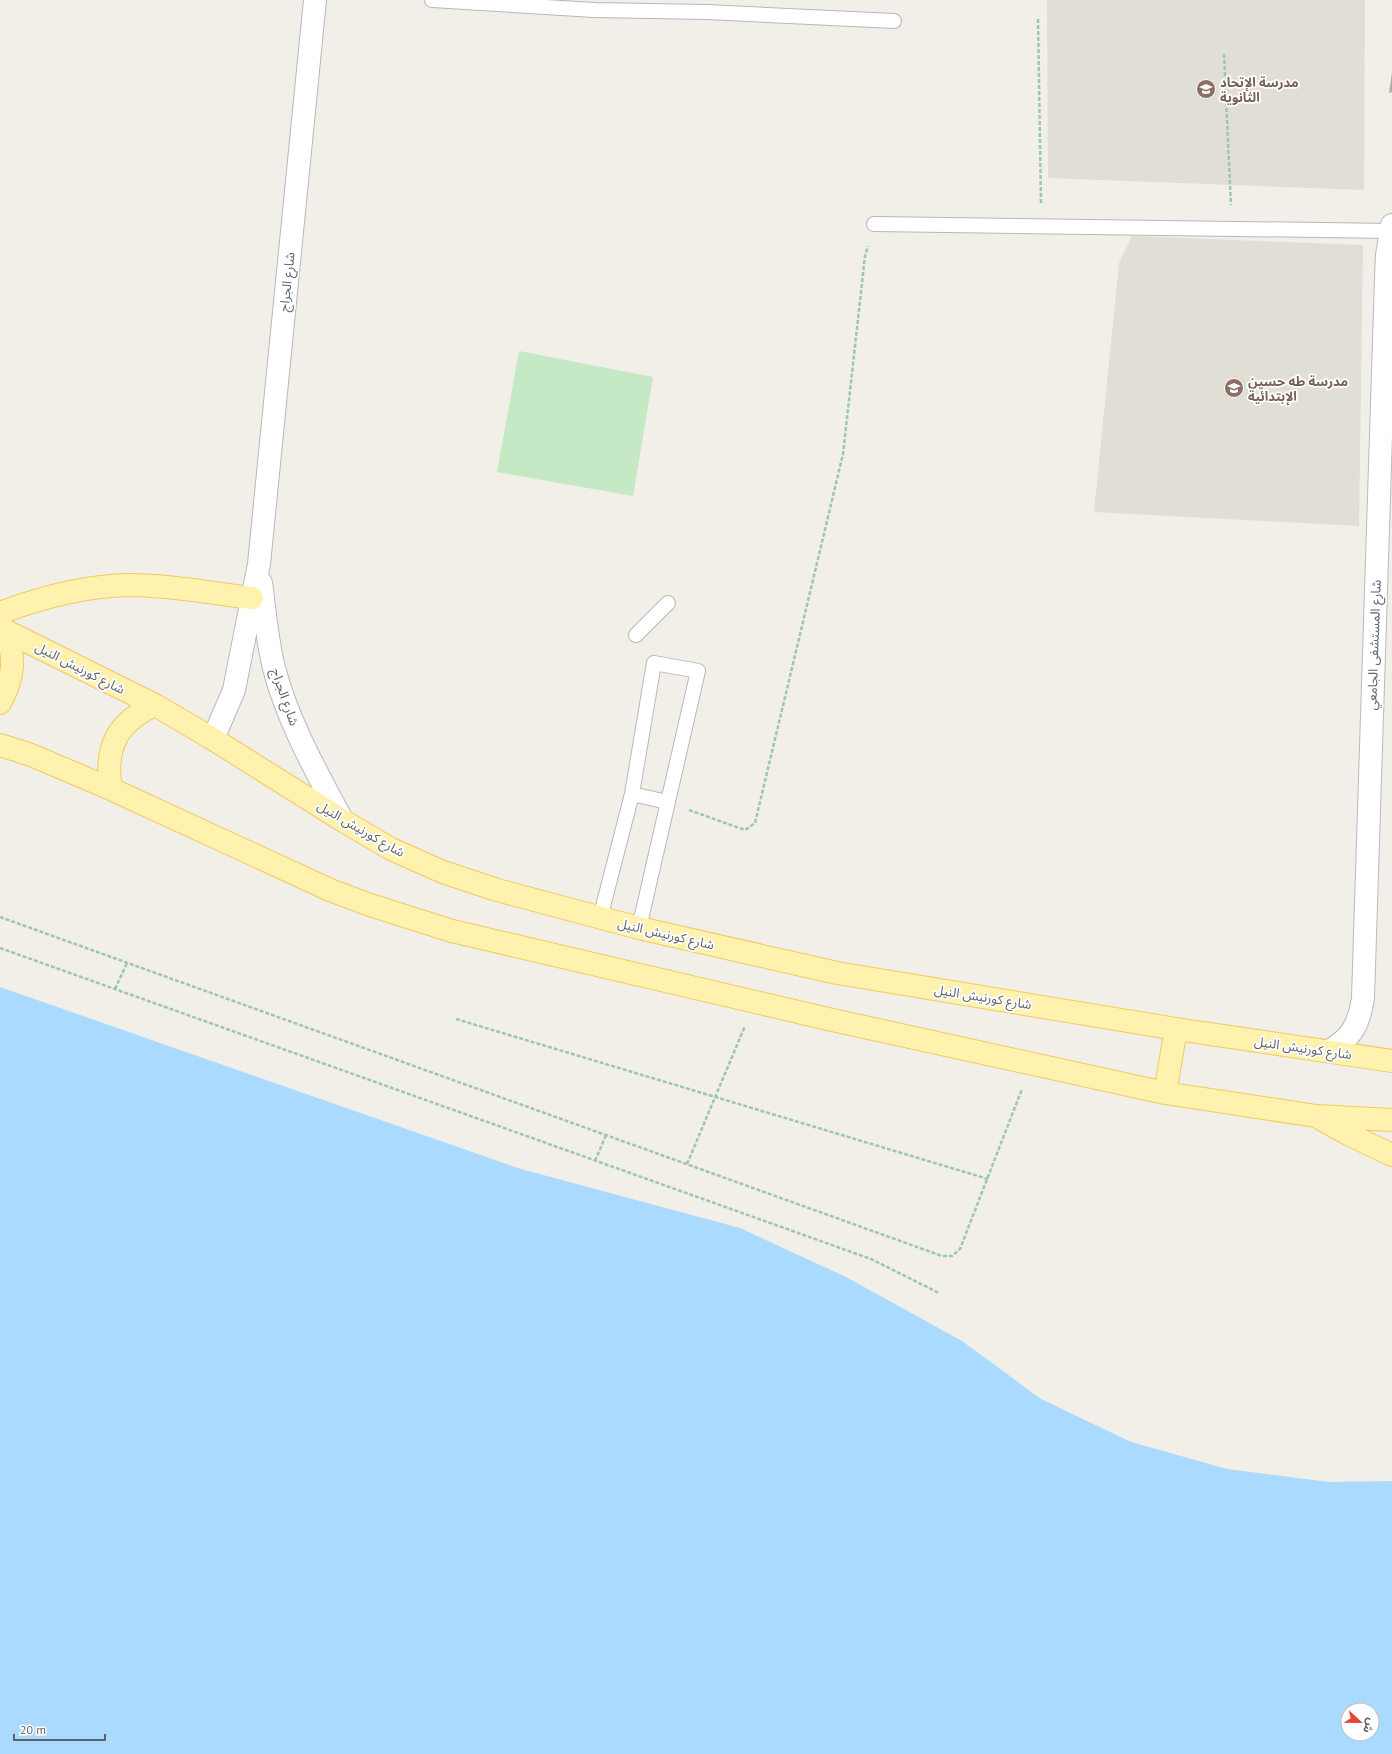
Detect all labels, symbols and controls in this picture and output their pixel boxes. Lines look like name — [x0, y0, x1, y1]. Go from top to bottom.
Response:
place label: مدرسة الإتحاد الثانوية — [1220, 74, 1299, 106]
school or university icon: مدرسة الإتحاد الثانوية — [1195, 78, 1217, 100]
street label: شارع الجراج — [275, 251, 301, 313]
place label: مدرسة طه حسين الإبتدائية — [1248, 373, 1348, 406]
school or university icon: مدرسة طه حسين الإبتدائية — [1223, 377, 1245, 399]
street label: شارع المستشفى الجامعي — [1363, 579, 1387, 711]
street label: شارع كورنيش النيل — [31, 638, 128, 700]
street label: شارع الجراج — [265, 666, 303, 729]
street label: شارع كورنيش النيل — [313, 797, 408, 863]
street label: شارع كورنيش النيل — [616, 915, 716, 955]
street label: شارع كورنيش النيل — [933, 981, 1033, 1015]
street label: شارع كورنيش النيل — [1253, 1033, 1353, 1065]
north arrow — [1340, 1702, 1380, 1742]
scale bar — [14, 1716, 105, 1742]
text: ش — [1360, 1716, 1379, 1735]
text: 20 m — [20, 1722, 46, 1737]

